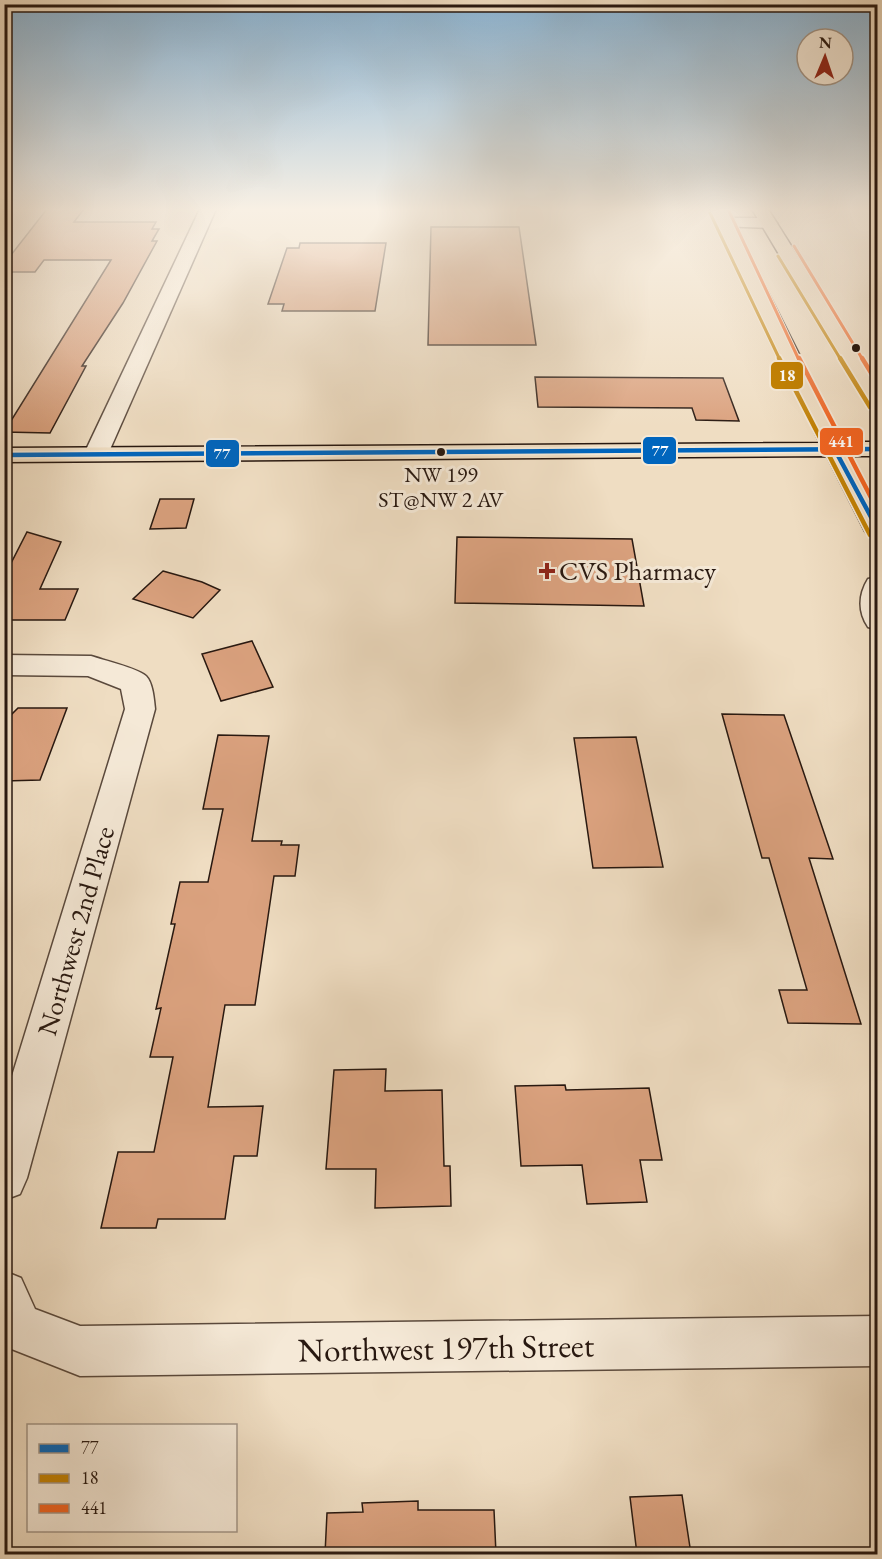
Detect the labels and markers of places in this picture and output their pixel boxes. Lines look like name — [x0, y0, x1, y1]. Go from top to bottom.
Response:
unlabelled marker — [850, 342, 862, 354]
marker: NW 199 ST@NW 2 AV — [435, 446, 447, 458]
place label: NW 199 ST@NW 2 AV — [378, 460, 504, 514]
place label: CVS Pharmacy — [559, 553, 716, 588]
marker: CVS Pharmacy — [540, 564, 554, 578]

